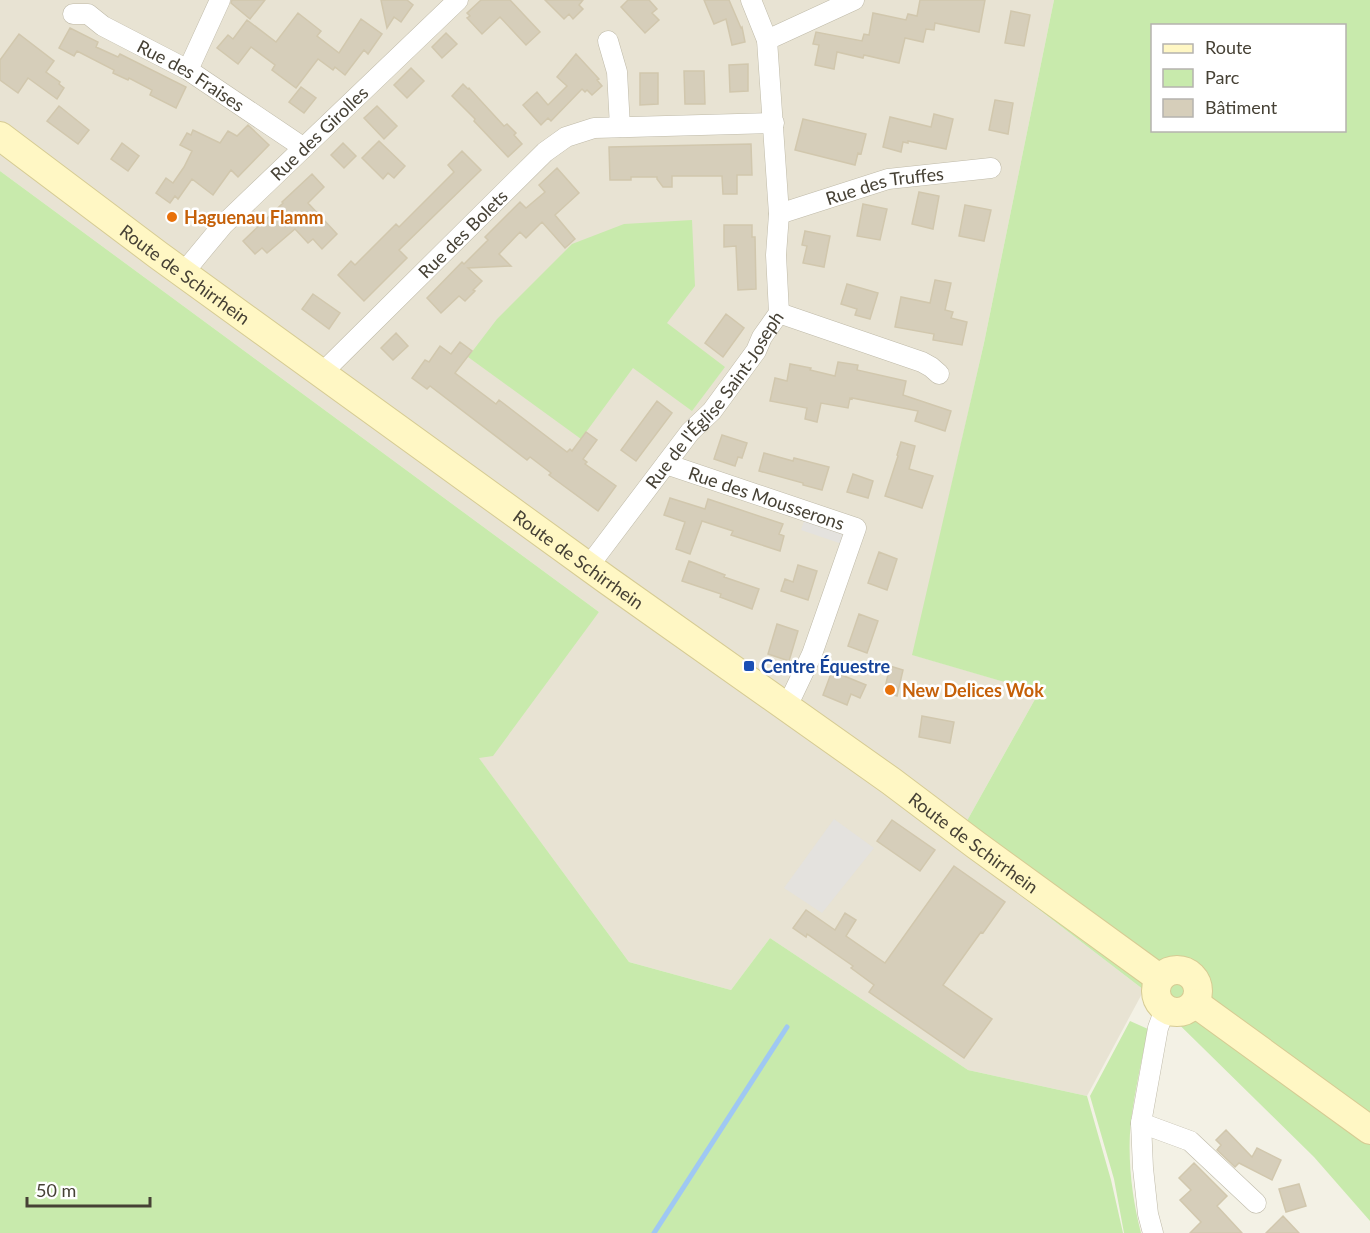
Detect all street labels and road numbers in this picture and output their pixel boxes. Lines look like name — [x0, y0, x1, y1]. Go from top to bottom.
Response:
street label: Rue des Fraises — [134, 35, 249, 116]
street label: Rue des Girolles — [266, 81, 373, 185]
street label: Rue des Truffes — [823, 162, 945, 209]
street label: Rue des Bolets — [413, 185, 512, 283]
street label: Route de Schirrhein — [116, 219, 254, 329]
street label: Rue de l'Église Saint-Joseph — [640, 307, 788, 493]
street label: Rue des Mousserons — [686, 461, 847, 534]
street label: Route de Schirrhein — [509, 505, 648, 614]
street label: Route de Schirrhein — [905, 787, 1043, 898]

